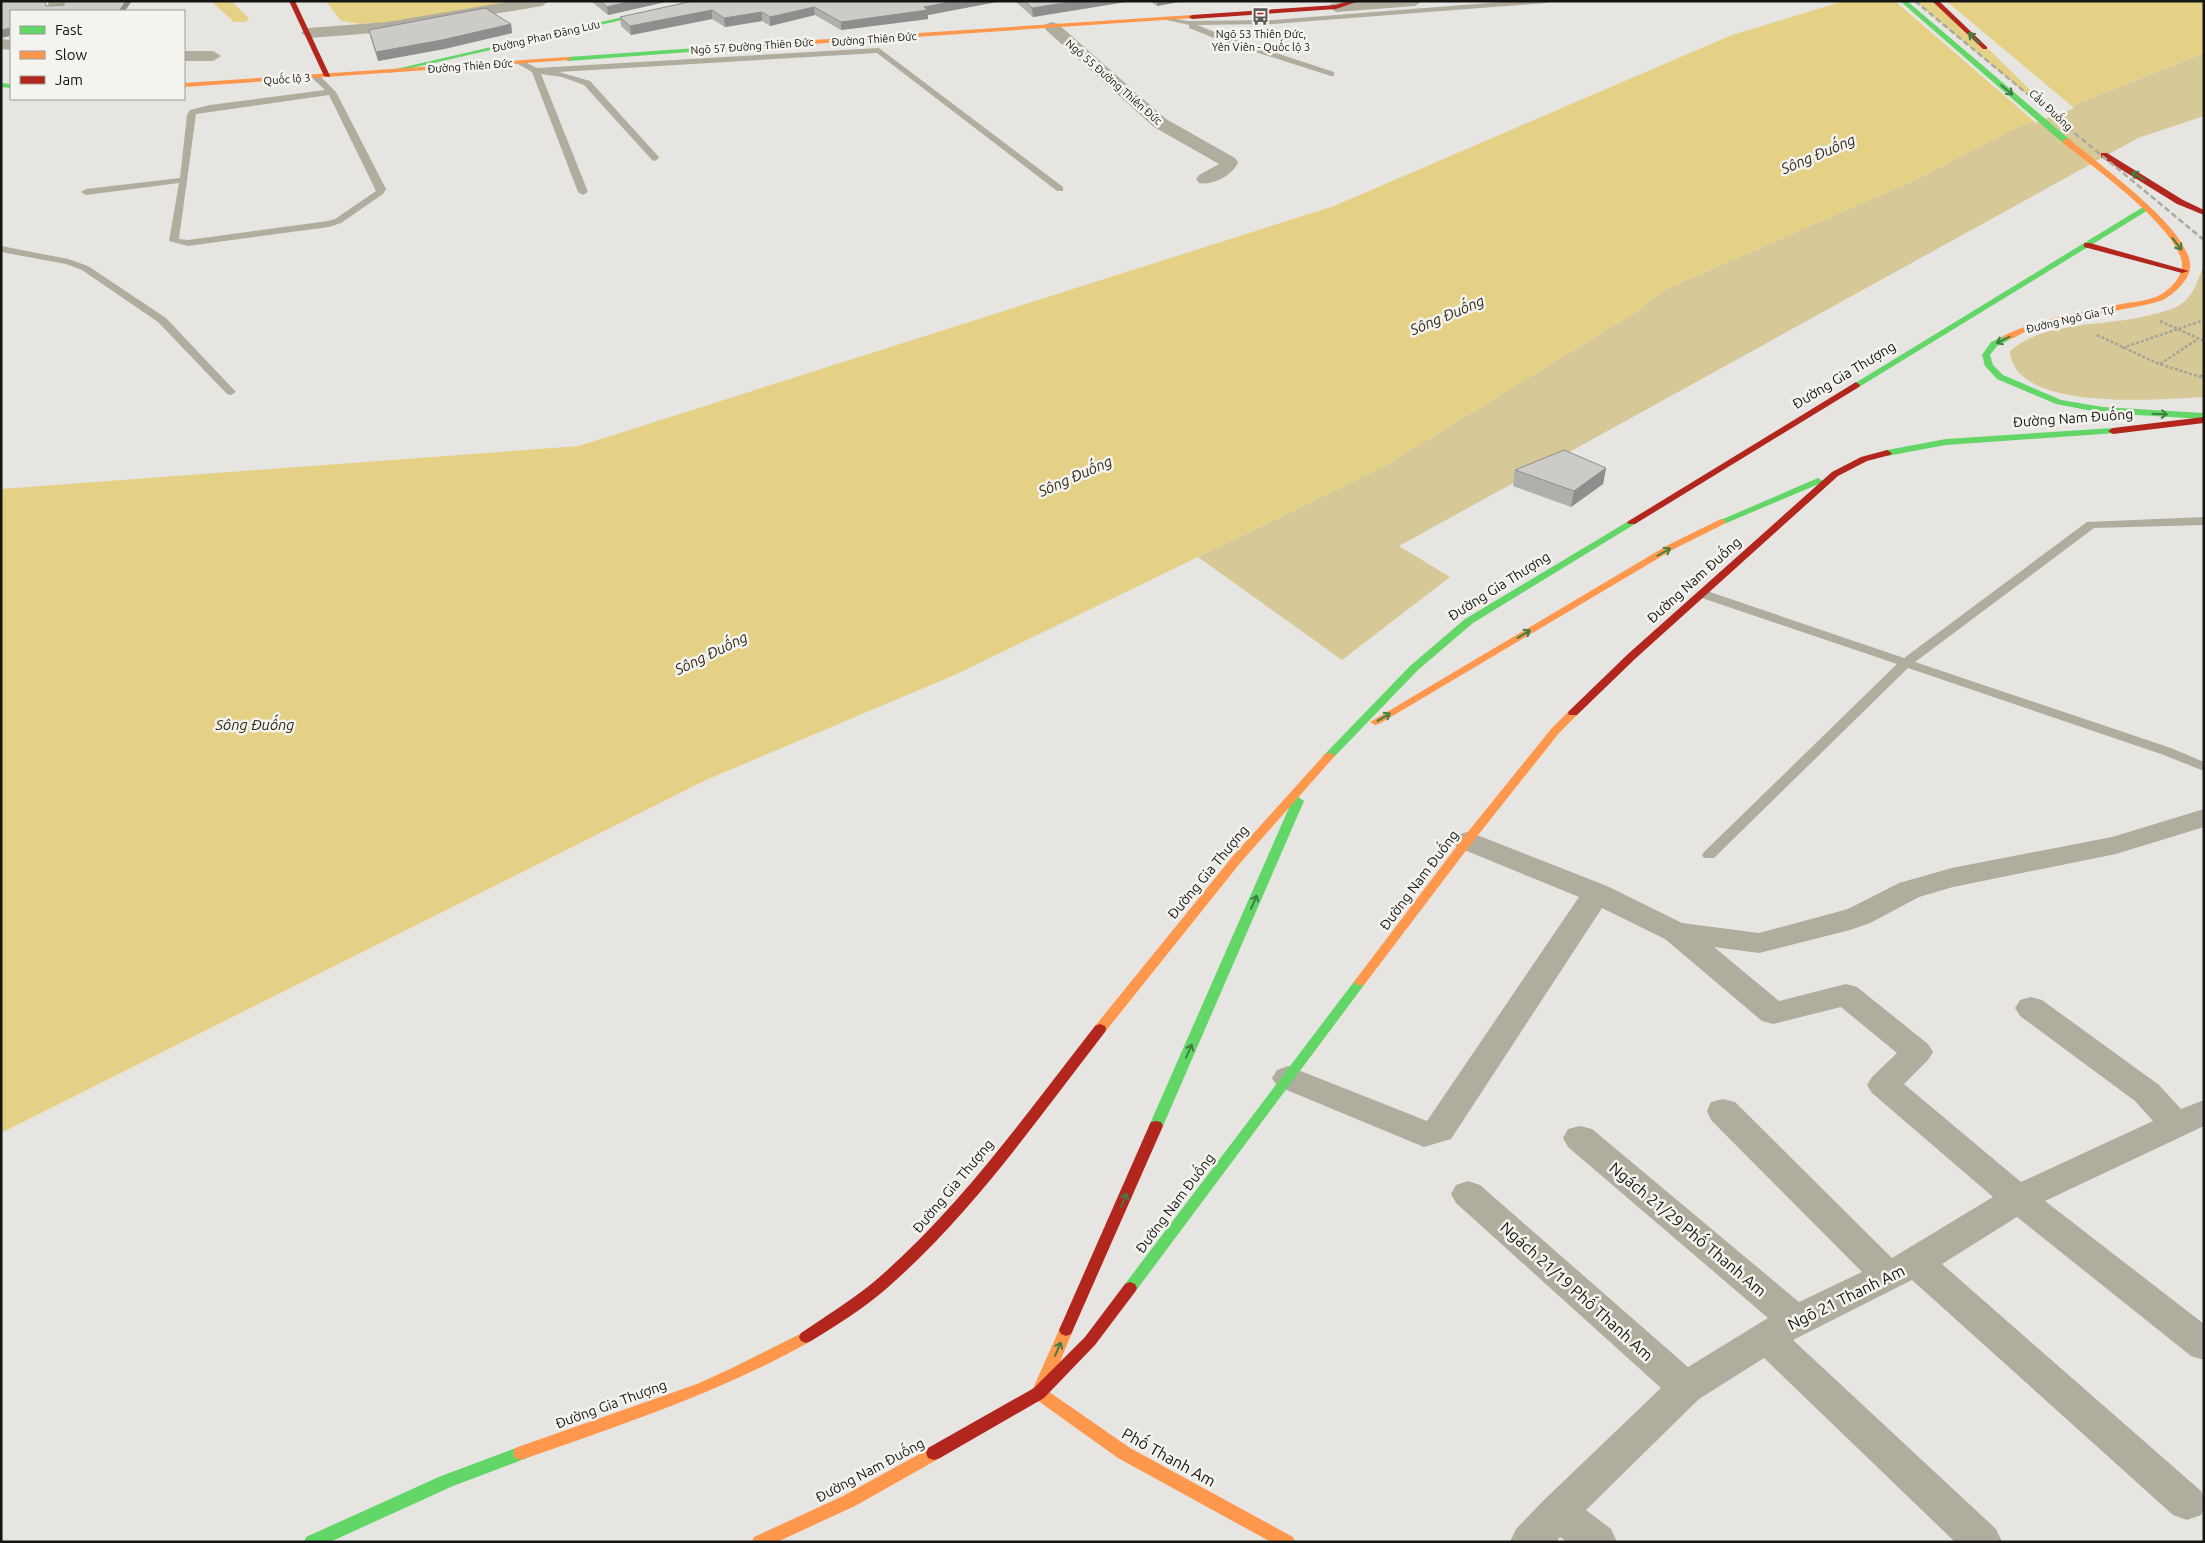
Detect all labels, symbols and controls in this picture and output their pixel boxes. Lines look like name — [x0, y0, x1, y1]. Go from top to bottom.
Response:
bus stop icon: Ngõ 53 Thiên Đức, Yên Viên - Quốc lộ 3 — [1251, 6, 1271, 26]
legend — [10, 10, 185, 100]
street label: Đường Phan Đăng Lưu — [491, 18, 601, 54]
text: Fast — [55, 21, 83, 38]
place label: Ngõ 53 Thiên Đức, Yên Viên - Quốc lộ 3 — [1212, 28, 1310, 54]
street label: Đường Thiên Đức — [831, 30, 917, 48]
one-way arrow — [1968, 32, 1981, 44]
street label: Ngõ 57 Đường Thiên Đức — [690, 36, 814, 56]
street label: Ngõ 55 Đường Thiên Đức — [1063, 37, 1165, 127]
text: Slow — [55, 46, 88, 63]
street label: Đường Thiên Đức — [427, 57, 513, 75]
street label: Quốc lộ 3 — [263, 70, 311, 88]
text: Jam — [55, 71, 83, 88]
one-way arrow — [2000, 84, 2013, 95]
street label: Cầu Đuống — [2027, 86, 2076, 133]
water label: Sông Đuống — [1777, 129, 1858, 178]
one-way arrow — [2132, 171, 2146, 181]
one-way arrow — [2171, 237, 2182, 250]
water label: Sông Đuống — [1406, 290, 1487, 339]
street label: Đường Ngô Gia Tự — [2025, 303, 2116, 336]
one-way arrow — [1995, 335, 2010, 345]
street label: Đường Gia Thượng — [1790, 338, 1898, 412]
street label: Đường Nam Đuống — [2012, 403, 2134, 430]
one-way arrow — [2152, 410, 2168, 419]
water label: Sông Đuống — [1034, 451, 1115, 500]
street label: Đường Nam Đuống — [1642, 532, 1744, 626]
one-way arrow — [1656, 546, 1670, 556]
street label: Đường Gia Thượng — [1445, 548, 1553, 624]
water label: Sông Đuống — [670, 627, 750, 678]
one-way arrow — [1516, 629, 1530, 639]
one-way arrow — [1376, 711, 1390, 721]
water label: Sông Đuống — [215, 714, 295, 733]
street label: Đường Gia Thượng — [1164, 822, 1252, 922]
street label: Đường Nam Đuống — [1374, 826, 1462, 933]
one-way arrow — [1249, 895, 1259, 910]
one-way arrow — [1184, 1044, 1194, 1059]
street label: Đường Gia Thượng — [909, 1136, 997, 1236]
street label: Đường Nam Đuống — [1130, 1149, 1218, 1256]
street label: Ngách 21/29 Phố Thanh Am — [1606, 1156, 1772, 1300]
one-way arrow — [1119, 1193, 1129, 1208]
street label: Ngách 21/19 Phố Thanh Am — [1497, 1216, 1659, 1364]
street label: Ngõ 21 Thanh Am — [1785, 1261, 1907, 1333]
one-way arrow — [1054, 1342, 1064, 1357]
street label: Đường Gia Thượng — [553, 1376, 669, 1432]
street label: Phố Thanh Am — [1119, 1421, 1220, 1490]
street label: Đường Nam Đuống — [812, 1432, 927, 1505]

